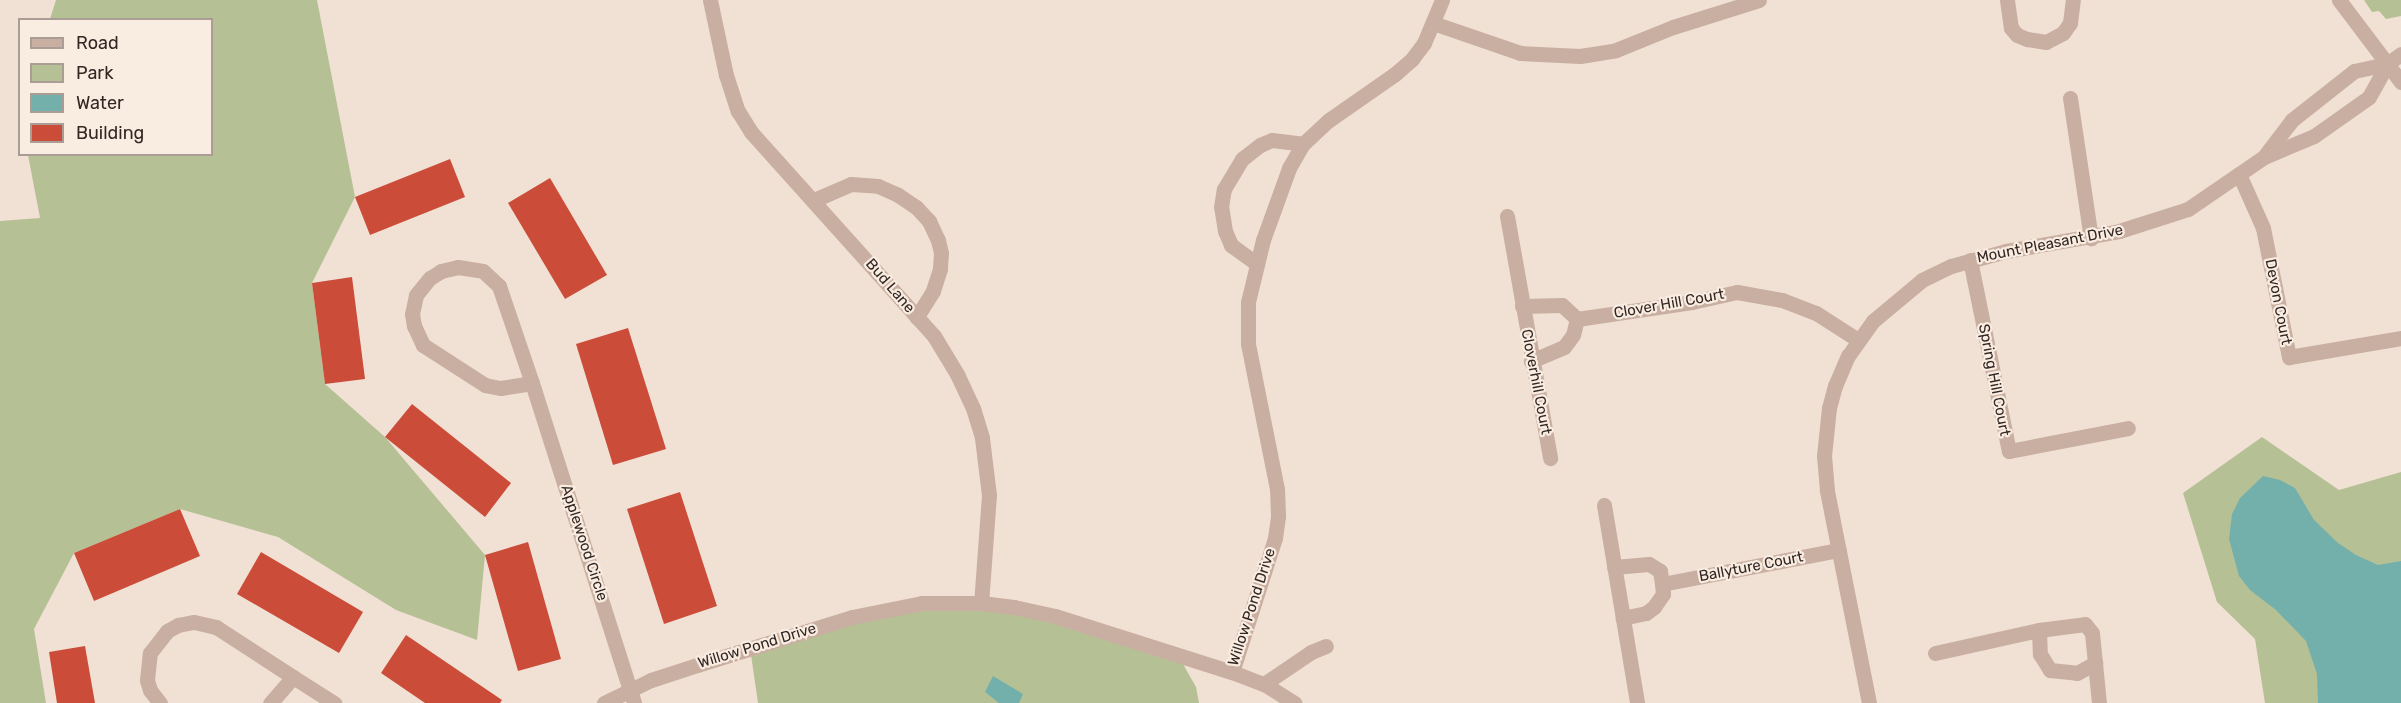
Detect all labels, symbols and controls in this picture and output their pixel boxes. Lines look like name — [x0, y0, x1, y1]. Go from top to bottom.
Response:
legend — [18, 18, 213, 156]
text: Road — [76, 32, 119, 54]
text: Park — [76, 62, 113, 84]
text: Water — [76, 92, 124, 114]
text: Building — [76, 122, 144, 144]
street label: Mount Pleasant Drive — [1975, 221, 2125, 267]
street label: Bud Lane — [862, 255, 918, 317]
street label: Devon Court — [2261, 258, 2295, 346]
street label: Clover Hill Court — [1612, 285, 1726, 323]
street label: Spring Hill Court — [1974, 322, 2014, 438]
street label: Cloverhill Court — [1517, 328, 1555, 436]
street label: Applewood Circle — [557, 483, 611, 603]
street label: Willow Pond Drive — [1224, 546, 1280, 668]
street label: Ballyture Court — [1697, 548, 1805, 586]
street label: Willow Pond Drive — [696, 619, 818, 673]

